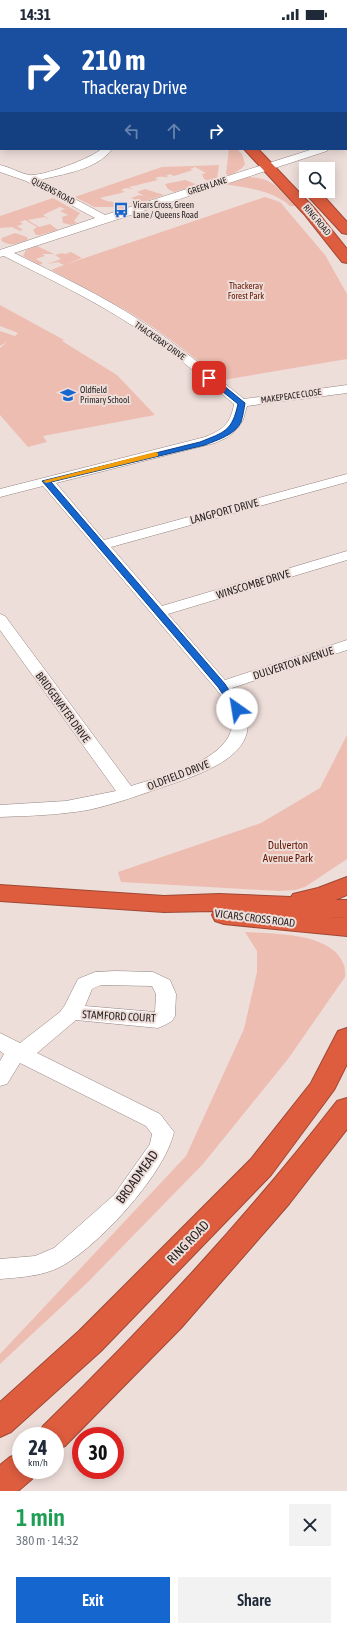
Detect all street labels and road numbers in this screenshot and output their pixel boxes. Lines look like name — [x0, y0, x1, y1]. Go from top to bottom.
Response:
street label: QUEENS ROAD — [30, 175, 76, 207]
street label: GREEN LANE — [186, 175, 228, 197]
street label: RING ROAD — [301, 203, 333, 237]
street label: THACKERAY DRIVE — [133, 320, 187, 362]
street label: MAKEPEACE CLOSE — [260, 387, 322, 405]
street label: LANGPORT DRIVE — [189, 496, 260, 526]
street label: WINSCOMBE DRIVE — [215, 567, 292, 601]
street label: DULVERTON AVENUE — [251, 644, 335, 682]
street label: BRIDGEWATER DRIVE — [33, 670, 93, 745]
street label: OLDFIELD DRIVE — [145, 758, 211, 792]
street label: VICARS CROSS ROAD — [214, 907, 296, 929]
street label: STAMFORD COURT — [82, 1008, 156, 1024]
street label: BROADMEAD — [113, 1148, 161, 1206]
street label: RING ROAD — [164, 1217, 212, 1267]

